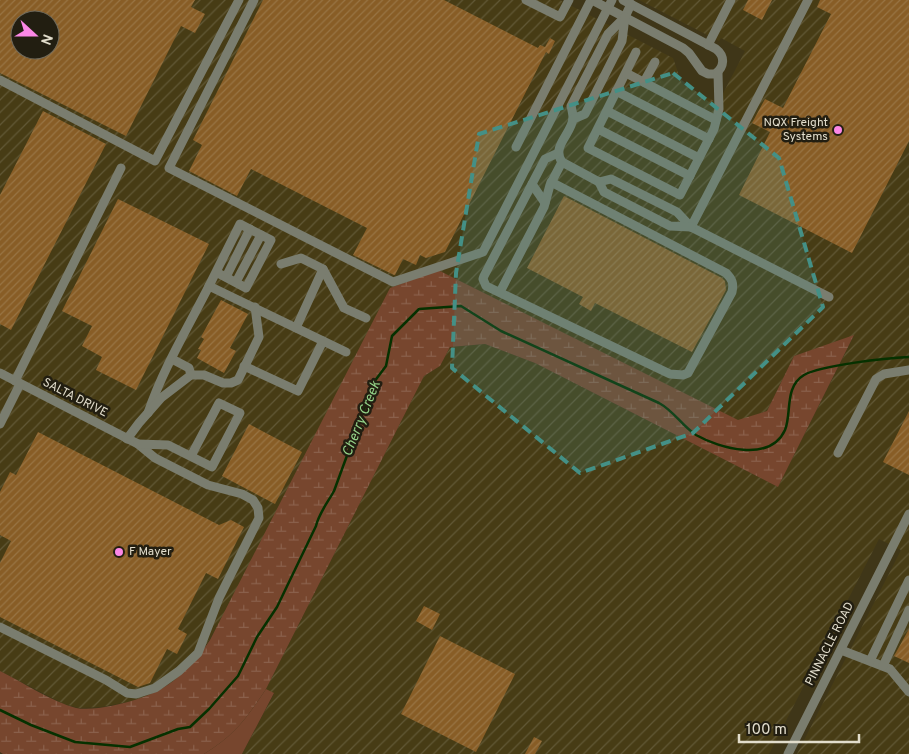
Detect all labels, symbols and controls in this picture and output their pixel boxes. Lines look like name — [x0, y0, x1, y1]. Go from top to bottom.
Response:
north arrow — [10, 10, 60, 60]
text: N — [36, 31, 55, 47]
place label: NQX Freight Systems — [763, 115, 828, 145]
marker: NQX Freight Systems — [832, 124, 844, 136]
street label: SALTA DRIVE — [40, 375, 110, 421]
water label: Cherry Creek — [339, 378, 385, 459]
place label: F Mayer — [129, 544, 172, 560]
marker: F Mayer — [113, 546, 125, 558]
street label: PINNACLE ROAD — [802, 599, 858, 689]
scale bar — [739, 712, 859, 744]
text: 100 m — [746, 721, 787, 740]

